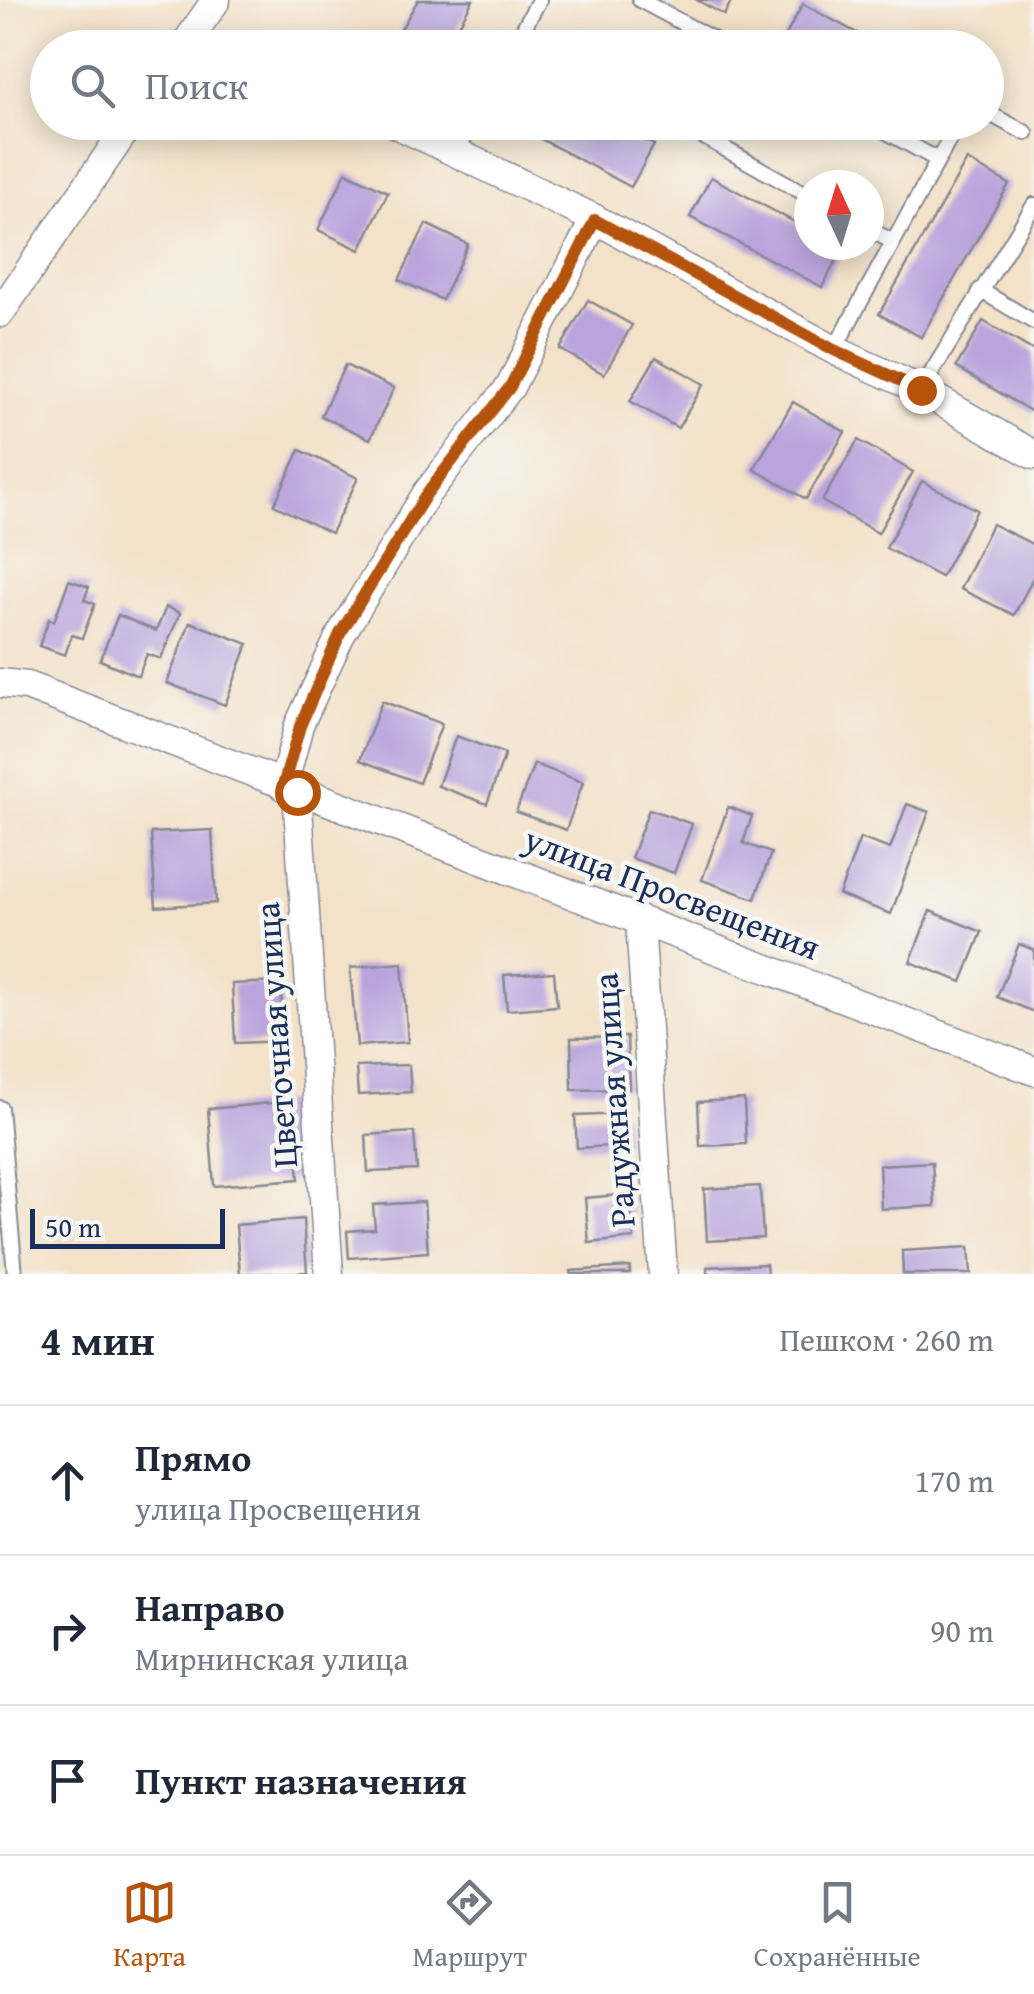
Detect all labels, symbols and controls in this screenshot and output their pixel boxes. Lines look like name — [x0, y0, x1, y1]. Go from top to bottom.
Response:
search box — [30, 30, 1004, 140]
text: Поиск — [145, 57, 248, 113]
icon: search — [65, 58, 120, 113]
north arrow — [794, 170, 884, 260]
route end — [899, 368, 945, 414]
route start — [275, 770, 321, 816]
street label: улица Просвещения — [516, 812, 827, 972]
street label: Цветочная улица — [241, 900, 310, 1170]
street label: Радужная улица — [579, 971, 648, 1229]
scale bar — [30, 1204, 225, 1248]
text: 50 m — [45, 1206, 101, 1247]
text: 4 мин — [40, 1309, 155, 1370]
text: Пешком · 260 m — [779, 1316, 994, 1363]
text: Прямо — [135, 1429, 251, 1485]
icon: ahead — [40, 1453, 95, 1508]
text: 170 m — [915, 1457, 994, 1504]
text: улица Просвещения — [135, 1485, 421, 1532]
text: Направо — [135, 1579, 285, 1635]
icon: right — [40, 1603, 95, 1658]
text: 90 m — [930, 1607, 994, 1654]
text: Мирнинская улица — [135, 1635, 408, 1682]
text: Пункт назначения — [135, 1752, 467, 1808]
icon: arrive — [40, 1753, 95, 1808]
tab: Карта — [113, 1875, 186, 1976]
tab: Маршрут — [413, 1875, 527, 1976]
tab: Сохранённые — [754, 1875, 921, 1976]

